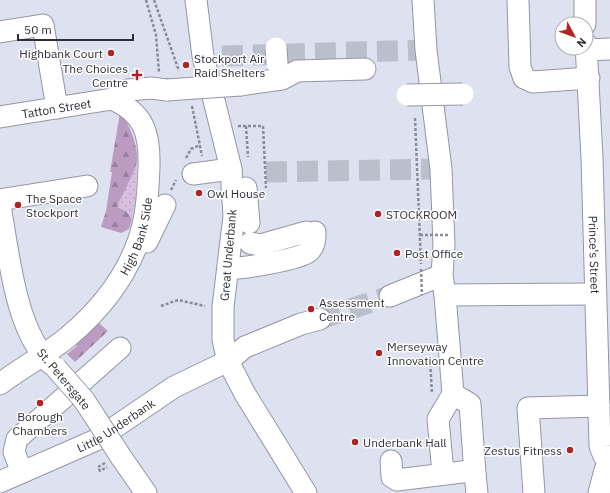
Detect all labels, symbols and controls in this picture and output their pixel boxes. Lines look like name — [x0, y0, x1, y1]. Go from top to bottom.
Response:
scale bar — [18, 16, 133, 42]
north arrow — [554, 16, 594, 56]
text: 50 m — [24, 22, 52, 37]
text: N — [574, 35, 589, 50]
place label: Highbank Court — [19, 46, 103, 61]
marker: Highbank Court — [106, 48, 116, 58]
place label: Stockport Air Raid Shelters — [194, 51, 265, 80]
marker: Stockport Air Raid Shelters — [181, 60, 191, 70]
place label: The Choices Centre — [63, 61, 128, 90]
marker: The Choices Centre — [131, 69, 143, 81]
street label: Tatton Street — [20, 95, 92, 121]
place label: Owl House — [207, 186, 266, 201]
marker: Owl House — [194, 188, 204, 198]
place label: The Space Stockport — [26, 191, 82, 220]
street label: High Bank Side — [116, 196, 155, 278]
marker: The Space Stockport — [13, 200, 23, 210]
place label: STOCKROOM — [386, 207, 457, 222]
street label: Great Underbank — [217, 208, 240, 302]
marker: STOCKROOM — [373, 209, 383, 219]
street label: Prince's Street — [586, 215, 603, 294]
place label: Post Office — [405, 246, 464, 261]
marker: Post Office — [392, 248, 402, 258]
place label: Assessment Centre — [319, 295, 385, 324]
marker: Assessment Centre — [306, 304, 316, 314]
place label: Merseyway Innovation Centre — [387, 339, 484, 368]
street label: St. Petersgate — [34, 345, 94, 413]
marker: Merseyway Innovation Centre — [374, 348, 384, 358]
street label: Little Underbank — [74, 395, 158, 455]
marker: Borough Chambers — [35, 398, 45, 408]
place label: Borough Chambers — [13, 409, 68, 438]
place label: Underbank Hall — [363, 435, 447, 450]
marker: Underbank Hall — [350, 437, 360, 447]
place label: Zestus Fitness — [484, 443, 562, 458]
marker: Zestus Fitness — [565, 445, 575, 455]

